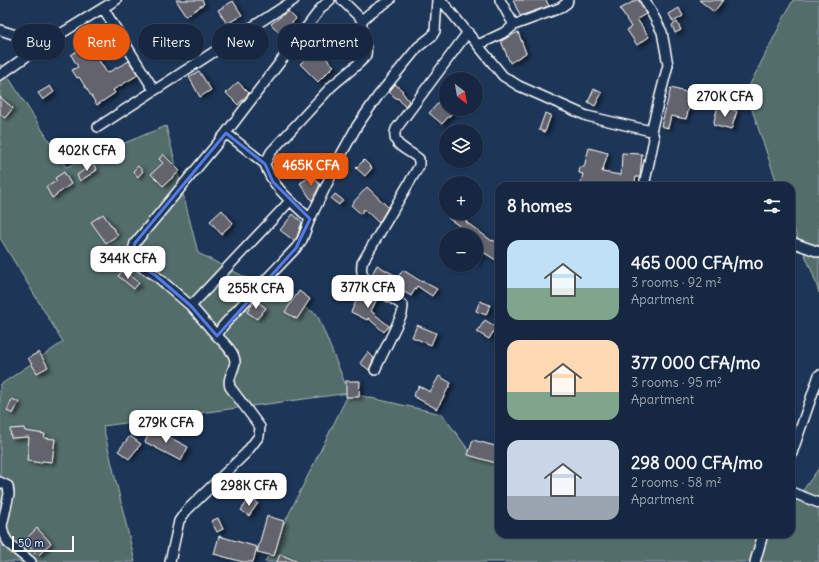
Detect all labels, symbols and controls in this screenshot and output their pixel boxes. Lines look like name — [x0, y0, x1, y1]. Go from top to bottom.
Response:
chip: Buy — [12, 24, 65, 60]
chip: Rent — [73, 24, 130, 60]
chip: Filters — [138, 24, 204, 60]
chip: New — [212, 24, 269, 60]
chip: Apartment — [277, 24, 373, 60]
north arrow — [439, 72, 483, 116]
map controls — [439, 72, 483, 272]
pin: 270K CFA — [684, 84, 766, 118]
text: 270K CFA — [697, 88, 753, 105]
button: layers — [439, 124, 483, 168]
pin: 402K CFA — [46, 138, 128, 172]
text: 402K CFA — [58, 142, 116, 159]
pin: 465K CFA — [270, 153, 352, 187]
text: 465K CFA — [282, 157, 340, 174]
button: + — [439, 176, 483, 220]
text: 8 homes — [507, 195, 572, 217]
icon: filters — [761, 195, 783, 217]
button: − — [439, 228, 483, 272]
pin: 344K CFA — [87, 246, 169, 280]
text: 344K CFA — [99, 250, 157, 267]
text: 465 000 CFA/mo — [631, 252, 763, 274]
icon: home — [539, 256, 587, 304]
text: 3 rooms · 92 m² — [631, 274, 722, 291]
pin: 377K CFA — [327, 275, 409, 309]
pin: 255K CFA — [215, 276, 297, 310]
text: 377K CFA — [341, 279, 395, 296]
text: 255K CFA — [228, 280, 284, 297]
text: Apartment — [631, 291, 694, 308]
text: 377 000 CFA/mo — [631, 352, 760, 374]
icon: home — [539, 356, 587, 404]
text: 3 rooms · 95 m² — [631, 374, 722, 391]
text: Apartment — [631, 391, 694, 408]
pin: 279K CFA — [125, 410, 207, 444]
text: 279K CFA — [138, 414, 194, 431]
text: 298 000 CFA/mo — [631, 452, 763, 474]
icon: home — [539, 456, 587, 504]
pin: 298K CFA — [208, 473, 290, 507]
text: 2 rooms · 58 m² — [631, 474, 722, 491]
text: 298K CFA — [221, 477, 277, 494]
text: Apartment — [631, 491, 694, 508]
scale bar — [12, 534, 74, 553]
text: 50 m — [18, 536, 44, 550]

